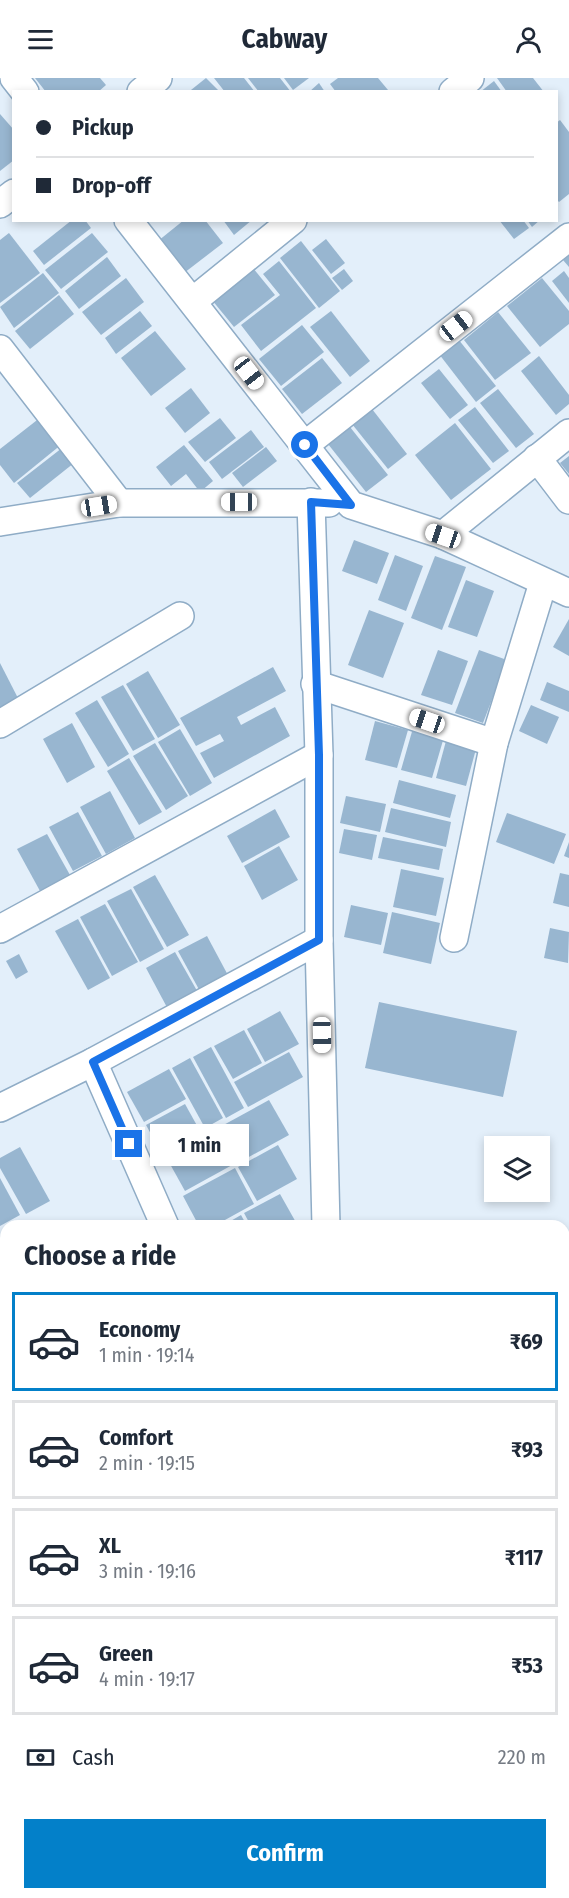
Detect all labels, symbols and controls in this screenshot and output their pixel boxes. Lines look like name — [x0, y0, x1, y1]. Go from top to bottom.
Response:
icon: menu — [24, 23, 57, 56]
text: Cabway — [242, 23, 327, 55]
icon: person — [512, 23, 545, 56]
text: Pickup — [72, 114, 134, 141]
text: Drop-off — [72, 172, 151, 199]
car — [436, 308, 476, 344]
car — [231, 353, 267, 393]
route start — [291, 431, 318, 458]
car — [221, 493, 257, 511]
car — [80, 494, 118, 518]
car — [423, 522, 463, 550]
car — [407, 707, 447, 735]
car — [313, 1017, 331, 1053]
callout: 1 min — [150, 1123, 249, 1165]
route end — [115, 1130, 142, 1157]
text: 1 min — [178, 1133, 221, 1157]
map controls — [484, 1136, 550, 1202]
button: layers — [484, 1136, 550, 1202]
text: Choose a ride — [24, 1240, 176, 1272]
icon: car — [27, 1315, 81, 1369]
text: Economy — [99, 1316, 180, 1343]
text: ₹69 — [510, 1328, 543, 1355]
text: 1 min · 19:14 — [99, 1343, 195, 1367]
icon: car — [27, 1423, 81, 1477]
text: Comfort — [99, 1424, 173, 1451]
text: ₹93 — [511, 1436, 543, 1463]
text: 2 min · 19:15 — [99, 1451, 195, 1475]
icon: car — [27, 1531, 81, 1585]
text: XL — [99, 1532, 121, 1559]
text: ₹117 — [505, 1544, 543, 1571]
text: 3 min · 19:16 — [99, 1559, 196, 1583]
icon: car — [27, 1639, 81, 1693]
text: Green — [99, 1640, 153, 1667]
text: ₹53 — [511, 1652, 543, 1679]
text: 4 min · 19:17 — [99, 1667, 195, 1691]
icon: cash — [24, 1741, 57, 1774]
text: Cash — [72, 1744, 115, 1771]
text: 220 m — [498, 1745, 546, 1769]
button: Confirm — [24, 1819, 546, 1888]

